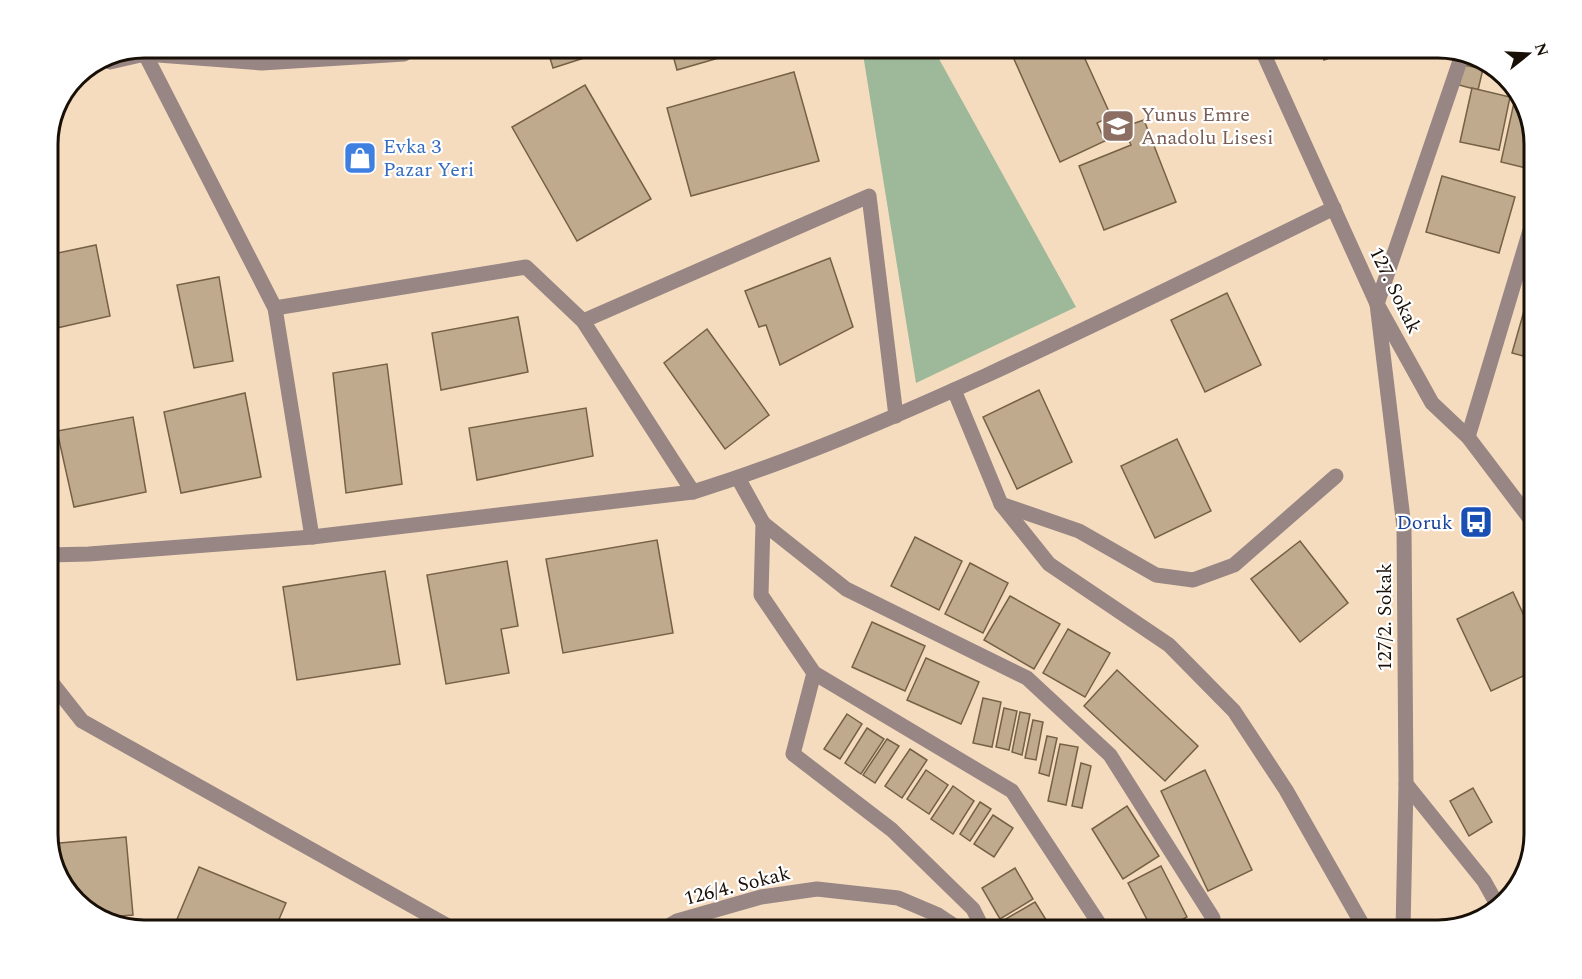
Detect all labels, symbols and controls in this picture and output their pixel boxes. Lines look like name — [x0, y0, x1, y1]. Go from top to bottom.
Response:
north arrow — [1498, 24, 1558, 84]
text: N — [1528, 40, 1555, 60]
place label: Yunus Emre Anadolu Lisesi — [1141, 100, 1274, 153]
school or university icon: Yunus Emre Anadolu Lisesi — [1100, 108, 1136, 144]
place label: Evka 3 Pazar Yeri — [383, 132, 474, 185]
shop icon: Evka 3 Pazar Yeri — [342, 140, 378, 176]
street label: 127. Sokak — [1361, 242, 1429, 339]
bus stop icon: Doruk — [1458, 504, 1494, 540]
place label: Doruk — [1396, 508, 1453, 538]
street label: 127/2. Sokak — [1370, 563, 1400, 671]
street label: 126/4. Sokak — [681, 858, 794, 914]

